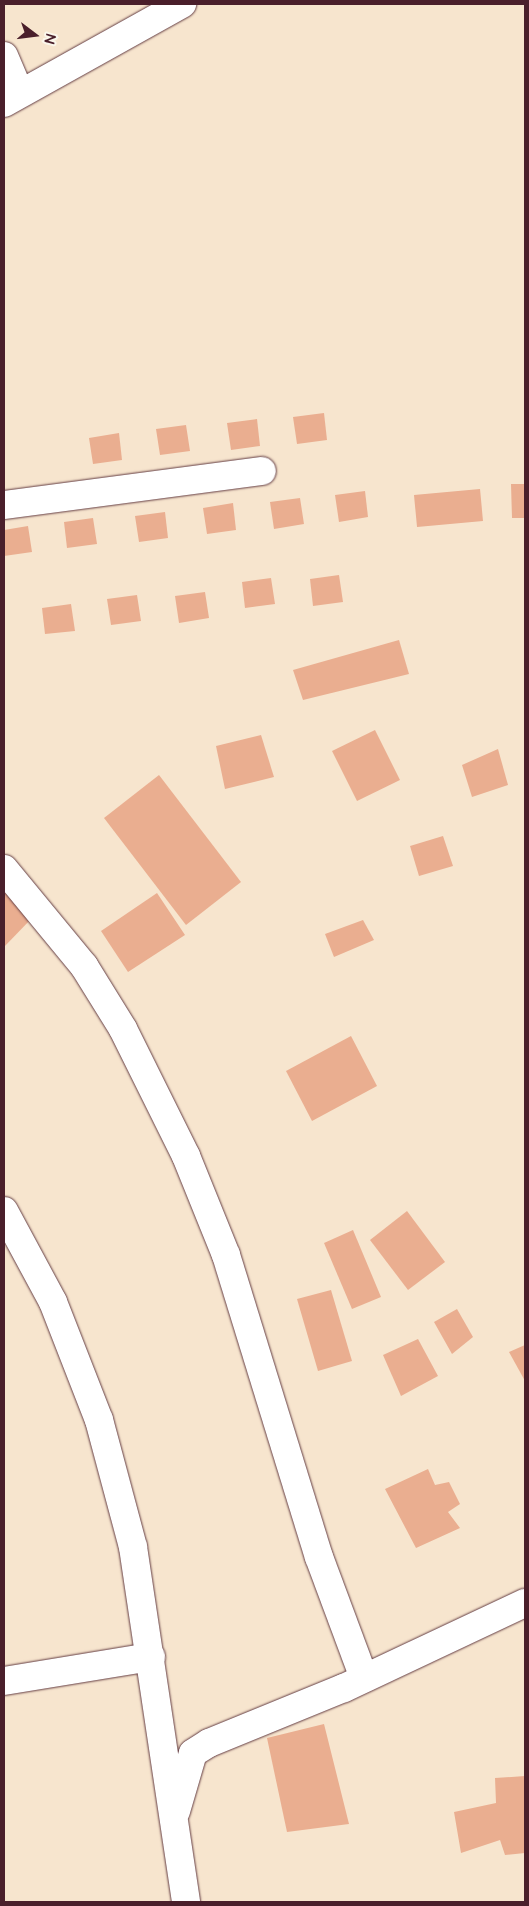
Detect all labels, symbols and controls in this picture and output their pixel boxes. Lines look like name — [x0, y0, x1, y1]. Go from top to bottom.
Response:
north arrow — [10, 10, 60, 60]
text: N — [39, 32, 60, 46]

